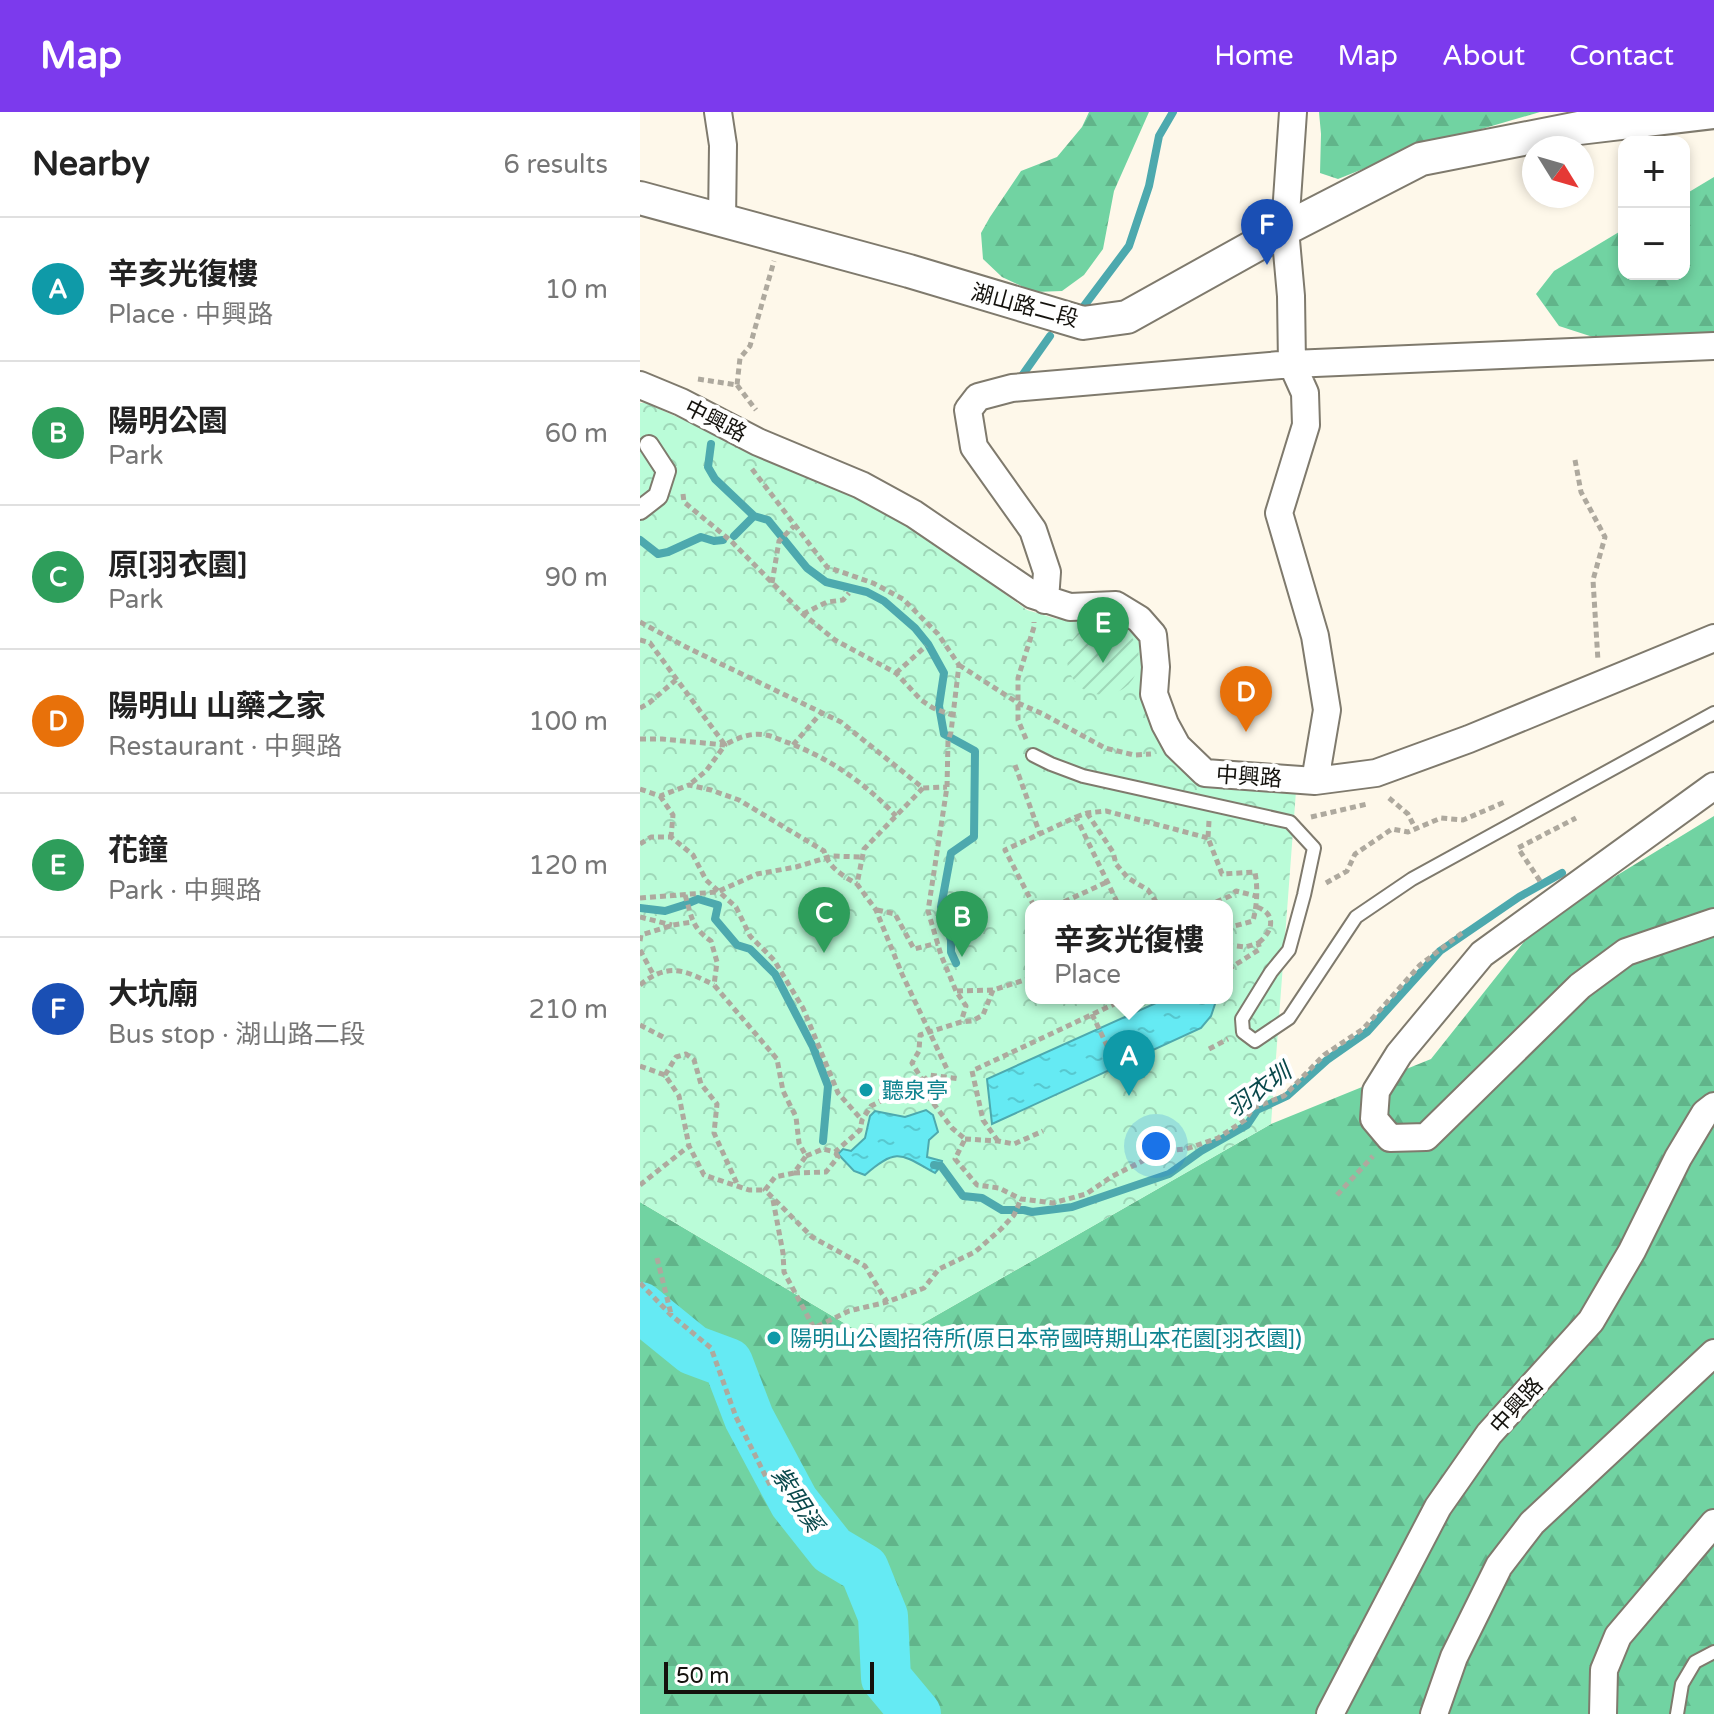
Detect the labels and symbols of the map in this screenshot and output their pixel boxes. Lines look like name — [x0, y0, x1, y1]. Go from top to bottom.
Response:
north arrow — [1522, 136, 1594, 208]
pin: F — [1241, 199, 1293, 265]
street label: 湖山路二段 — [968, 279, 1081, 333]
street label: 中興路 — [680, 394, 751, 447]
pin: E — [1077, 597, 1129, 663]
pin: D — [1220, 666, 1272, 732]
street label: 中興路 — [1215, 762, 1283, 792]
pin: C — [798, 887, 850, 953]
pin: B — [936, 891, 988, 957]
pin: A — [1103, 1030, 1155, 1096]
water label: 羽衣圳 — [1222, 1056, 1299, 1123]
place label: 聽泉亭 — [882, 1078, 948, 1104]
marker: 聽泉亭 — [857, 1081, 875, 1099]
your location — [1136, 1126, 1176, 1166]
place label: 陽明山公園招待所(原日本帝國時期山本花園[羽衣園]) — [790, 1326, 1302, 1352]
marker: 陽明山公園招待所(原日本帝國時期山本花園[羽衣園]) — [765, 1329, 783, 1347]
street label: 中興路 — [1485, 1372, 1548, 1439]
water label: 紫明溪 — [765, 1461, 830, 1540]
scale bar — [664, 1658, 874, 1694]

